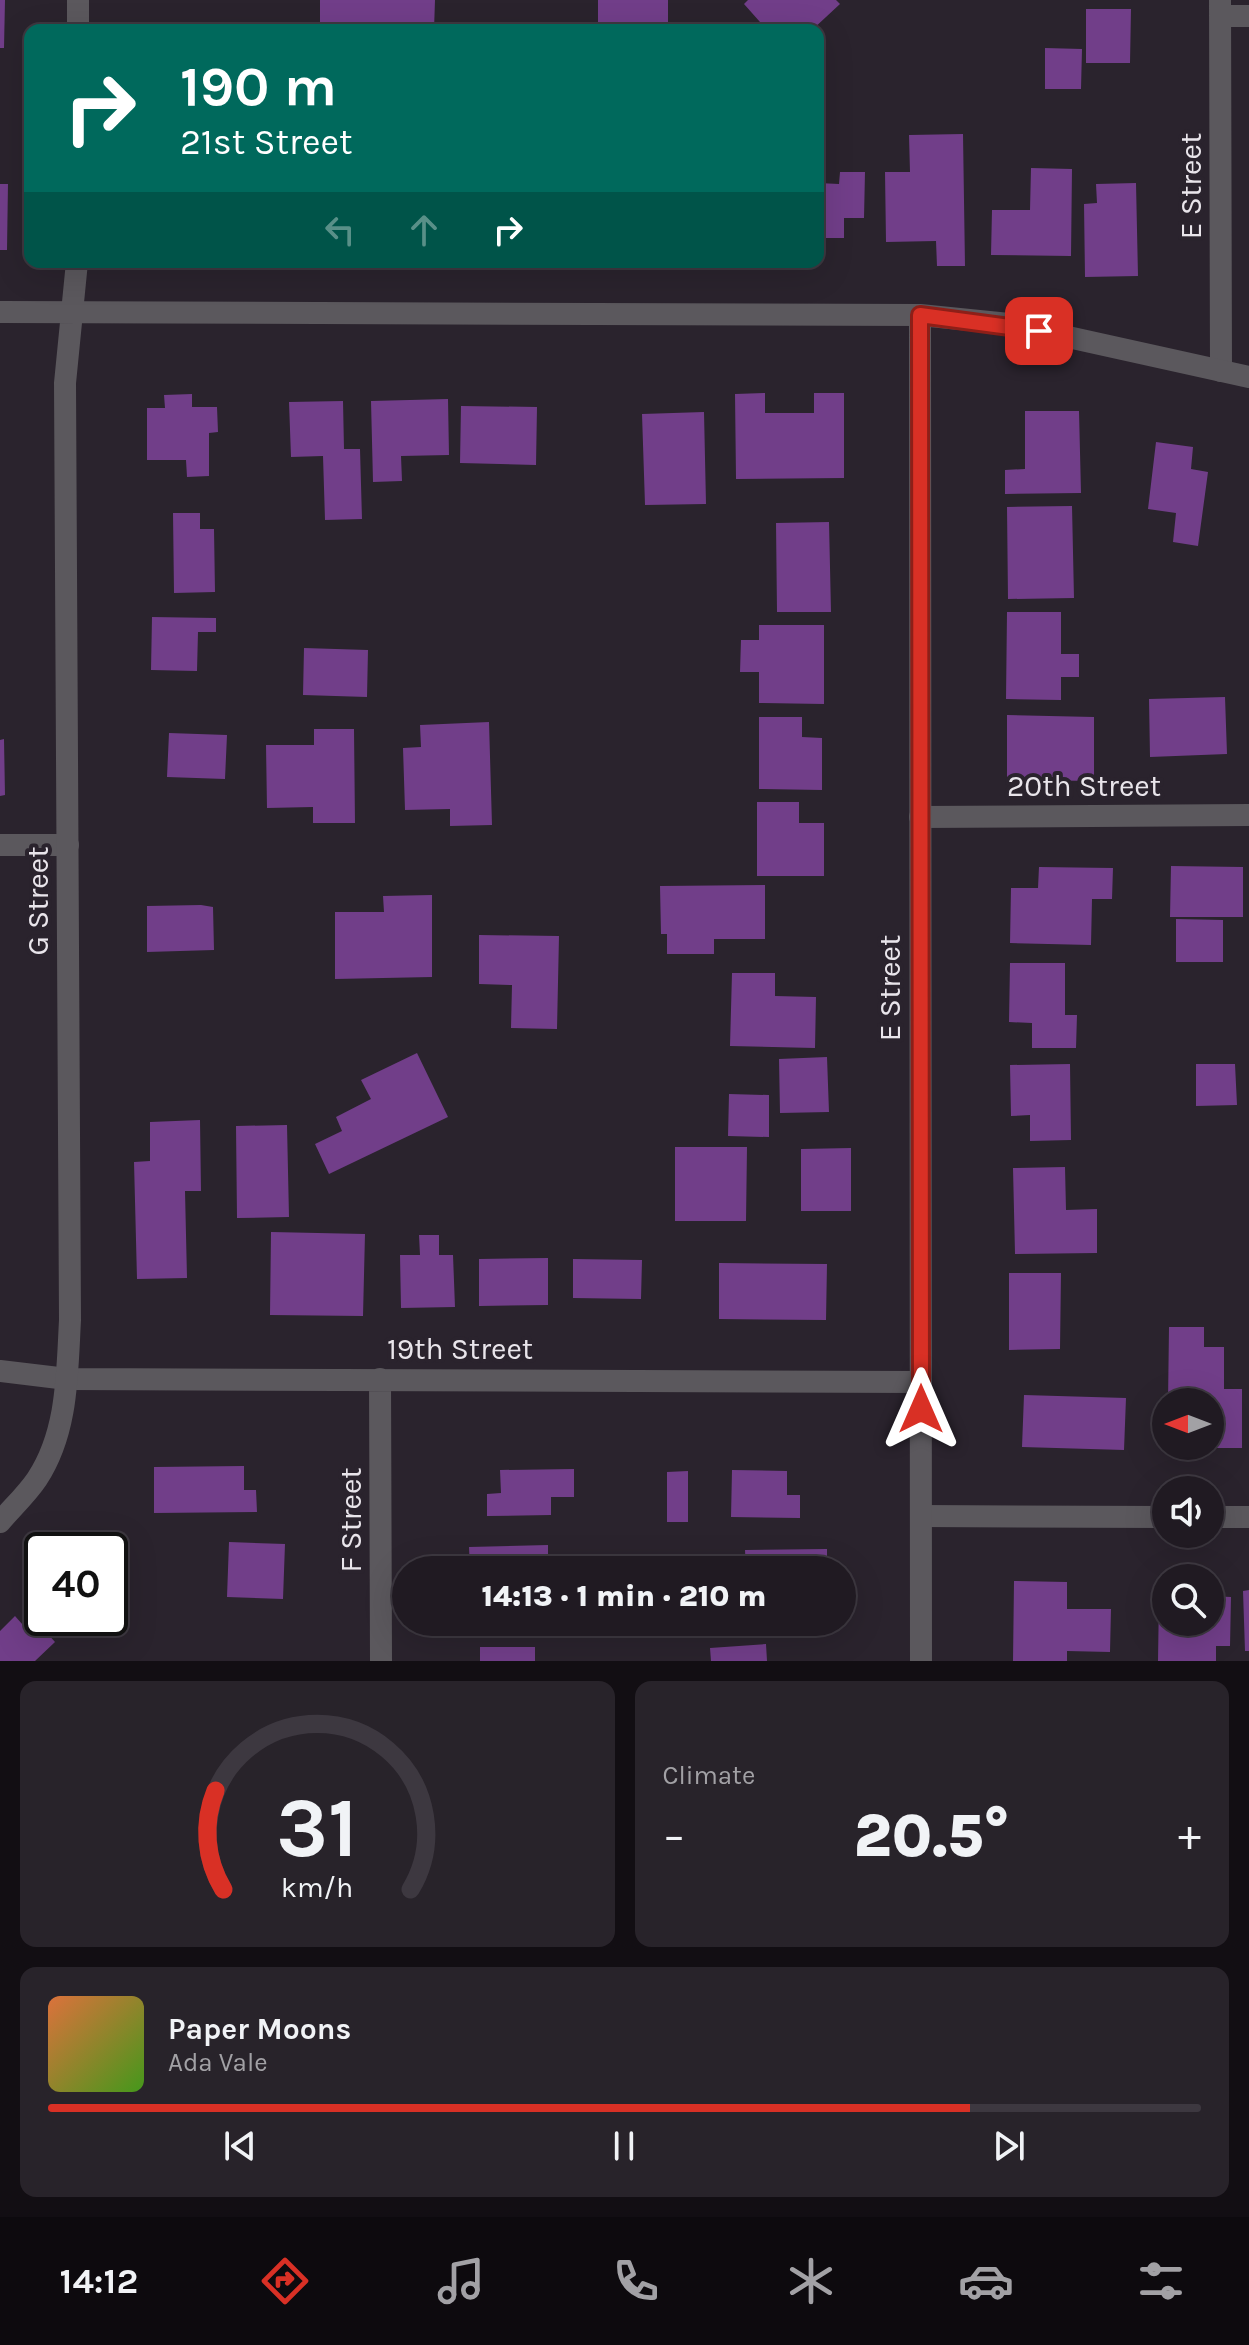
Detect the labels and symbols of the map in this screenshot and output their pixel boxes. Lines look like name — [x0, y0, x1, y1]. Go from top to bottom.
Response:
street label: E Street — [1173, 133, 1209, 239]
pin — [1005, 297, 1073, 365]
street label: 20th Street — [1007, 768, 1161, 804]
street label: G Street — [20, 847, 56, 955]
street label: E Street — [872, 935, 908, 1041]
street label: 19th Street — [387, 1331, 533, 1367]
position arrow — [879, 1367, 963, 1451]
north arrow — [1152, 1388, 1224, 1460]
street label: F Street — [333, 1467, 369, 1573]
speed limit sign: 40 — [24, 1532, 128, 1636]

